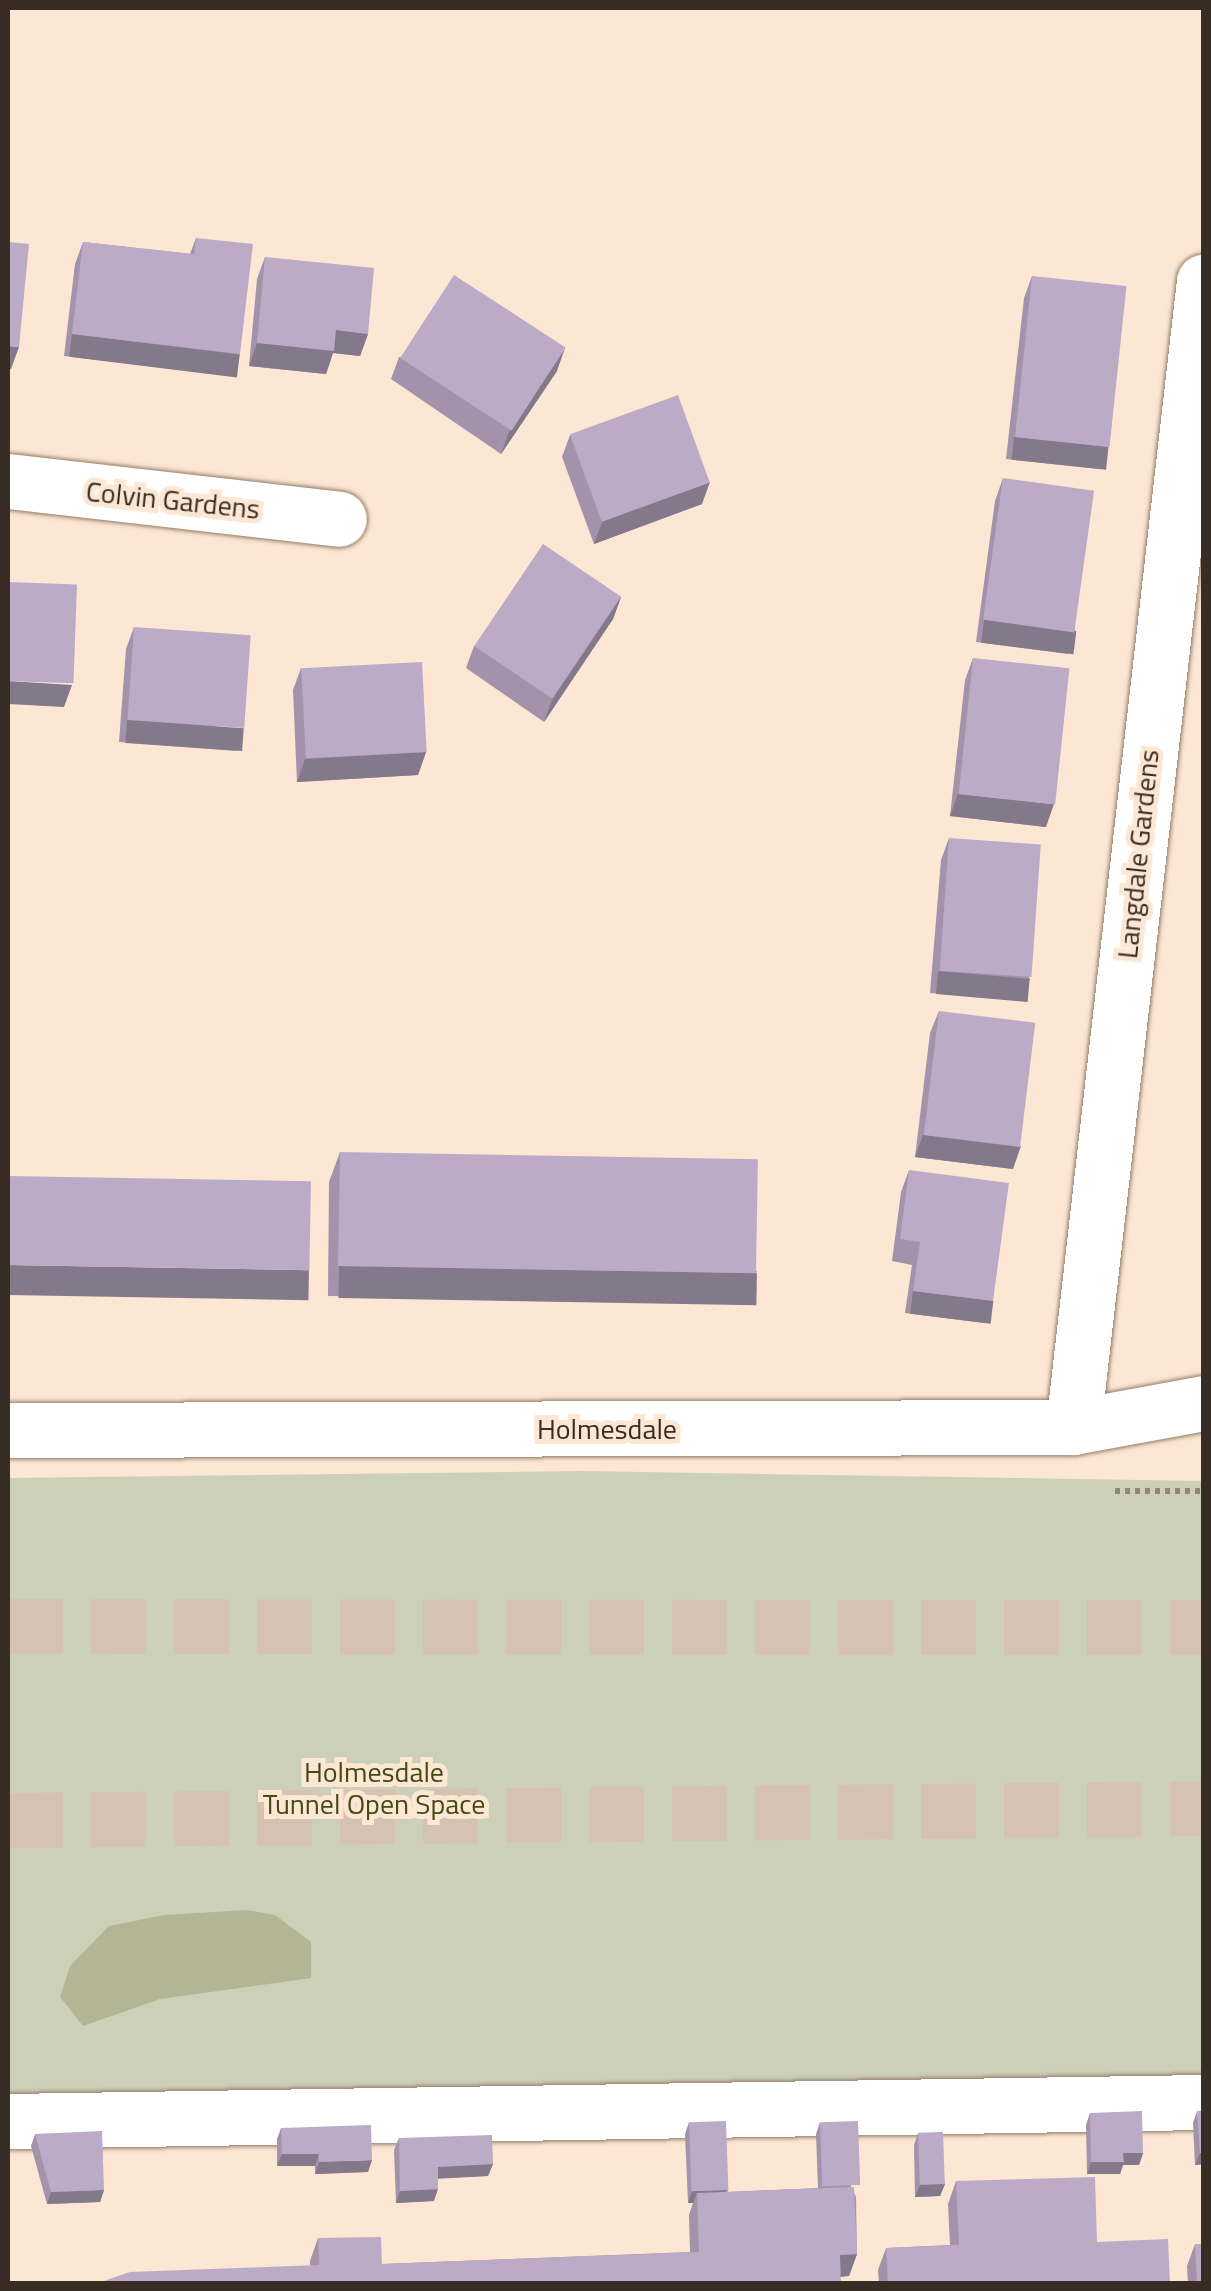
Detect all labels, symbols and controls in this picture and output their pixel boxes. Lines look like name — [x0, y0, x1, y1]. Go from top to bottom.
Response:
street label: Colvin Gardens — [84, 474, 262, 526]
street label: Langdale Gardens — [1110, 748, 1166, 960]
street label: Holmesdale — [537, 1412, 677, 1446]
park label: Holmesdale Tunnel Open Space — [263, 1755, 485, 1821]

